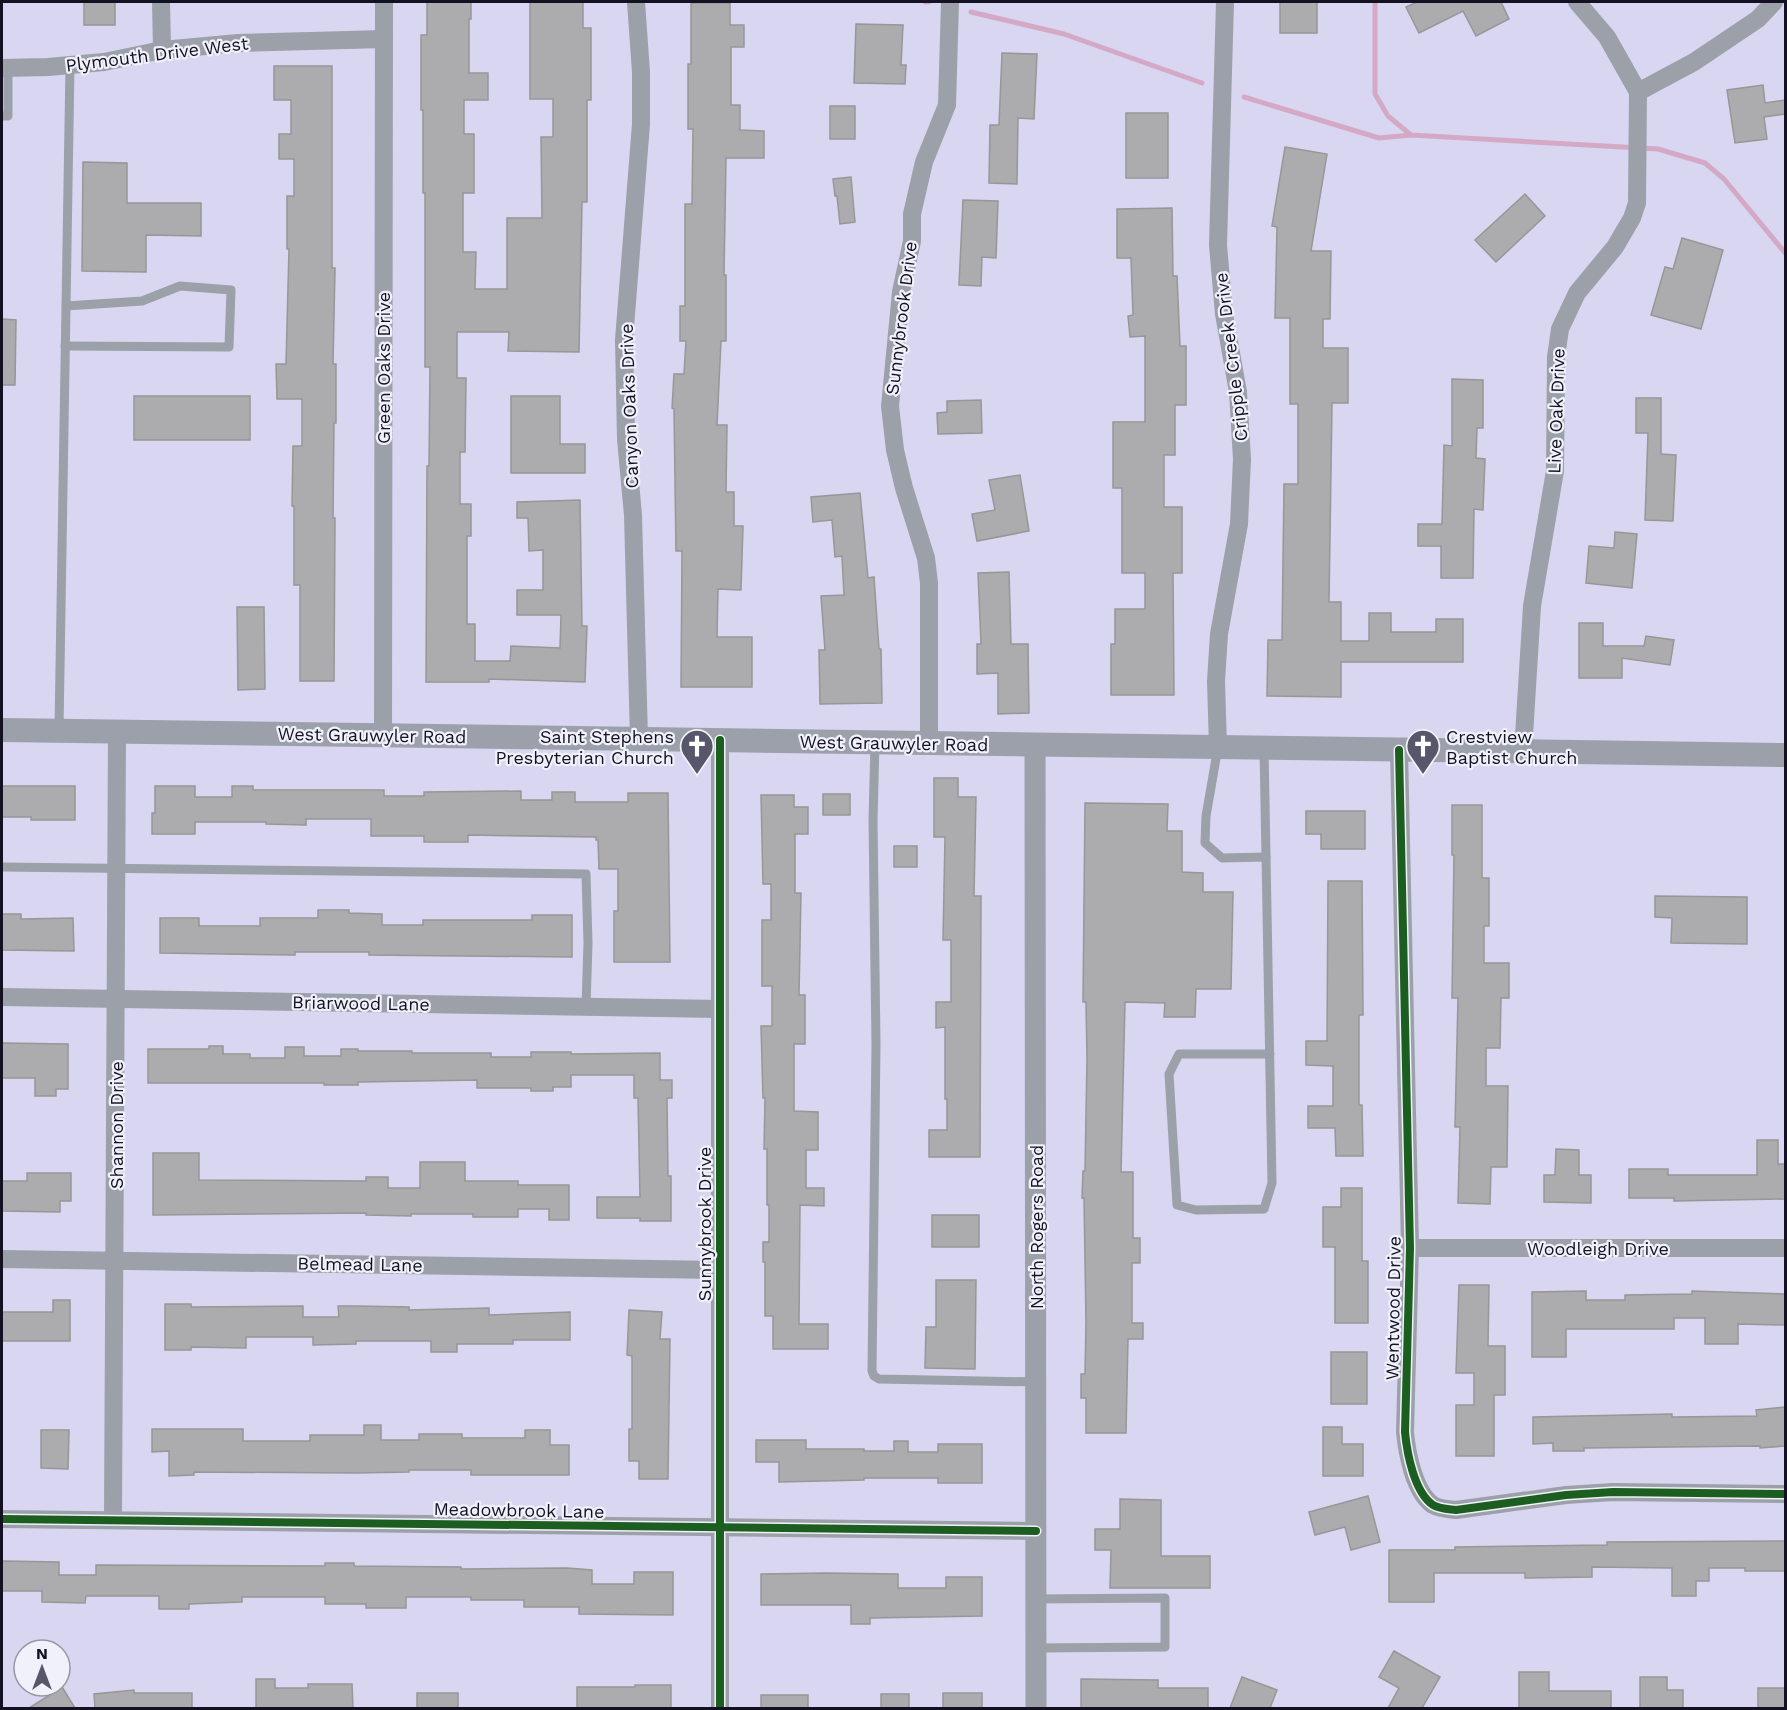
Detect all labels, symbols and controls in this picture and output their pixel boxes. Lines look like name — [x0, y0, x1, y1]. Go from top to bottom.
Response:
street label: Plymouth Drive West — [65, 32, 250, 76]
street label: Sunnybrook Drive — [881, 240, 921, 396]
street label: Cripple Creek Drive — [1210, 271, 1252, 443]
street label: Green Oaks Drive — [373, 292, 394, 444]
street label: Canyon Oaks Drive — [616, 323, 642, 489]
street label: Live Oak Drive — [1543, 348, 1569, 474]
street label: West Grauwyler Road — [277, 723, 467, 747]
place label: Saint Stephens Presbyterian Church — [495, 726, 674, 768]
place label: Crestview Baptist Church — [1446, 726, 1577, 768]
church icon: Saint Stephens Presbyterian Church — [679, 728, 715, 775]
church icon: Crestview Baptist Church — [1405, 728, 1441, 775]
street label: West Grauwyler Road — [799, 731, 989, 755]
street label: Briarwood Lane — [292, 991, 430, 1015]
street label: Shannon Drive — [106, 1061, 127, 1189]
street label: North Rogers Road — [1026, 1145, 1047, 1309]
street label: Sunnybrook Drive — [694, 1147, 715, 1301]
street label: Wentwood Drive — [1381, 1236, 1405, 1380]
street label: Woodleigh Drive — [1527, 1238, 1669, 1259]
street label: Belmead Lane — [297, 1252, 423, 1276]
street label: Meadowbrook Lane — [433, 1498, 605, 1522]
north arrow — [12, 1638, 72, 1698]
text: N — [36, 1644, 48, 1663]

